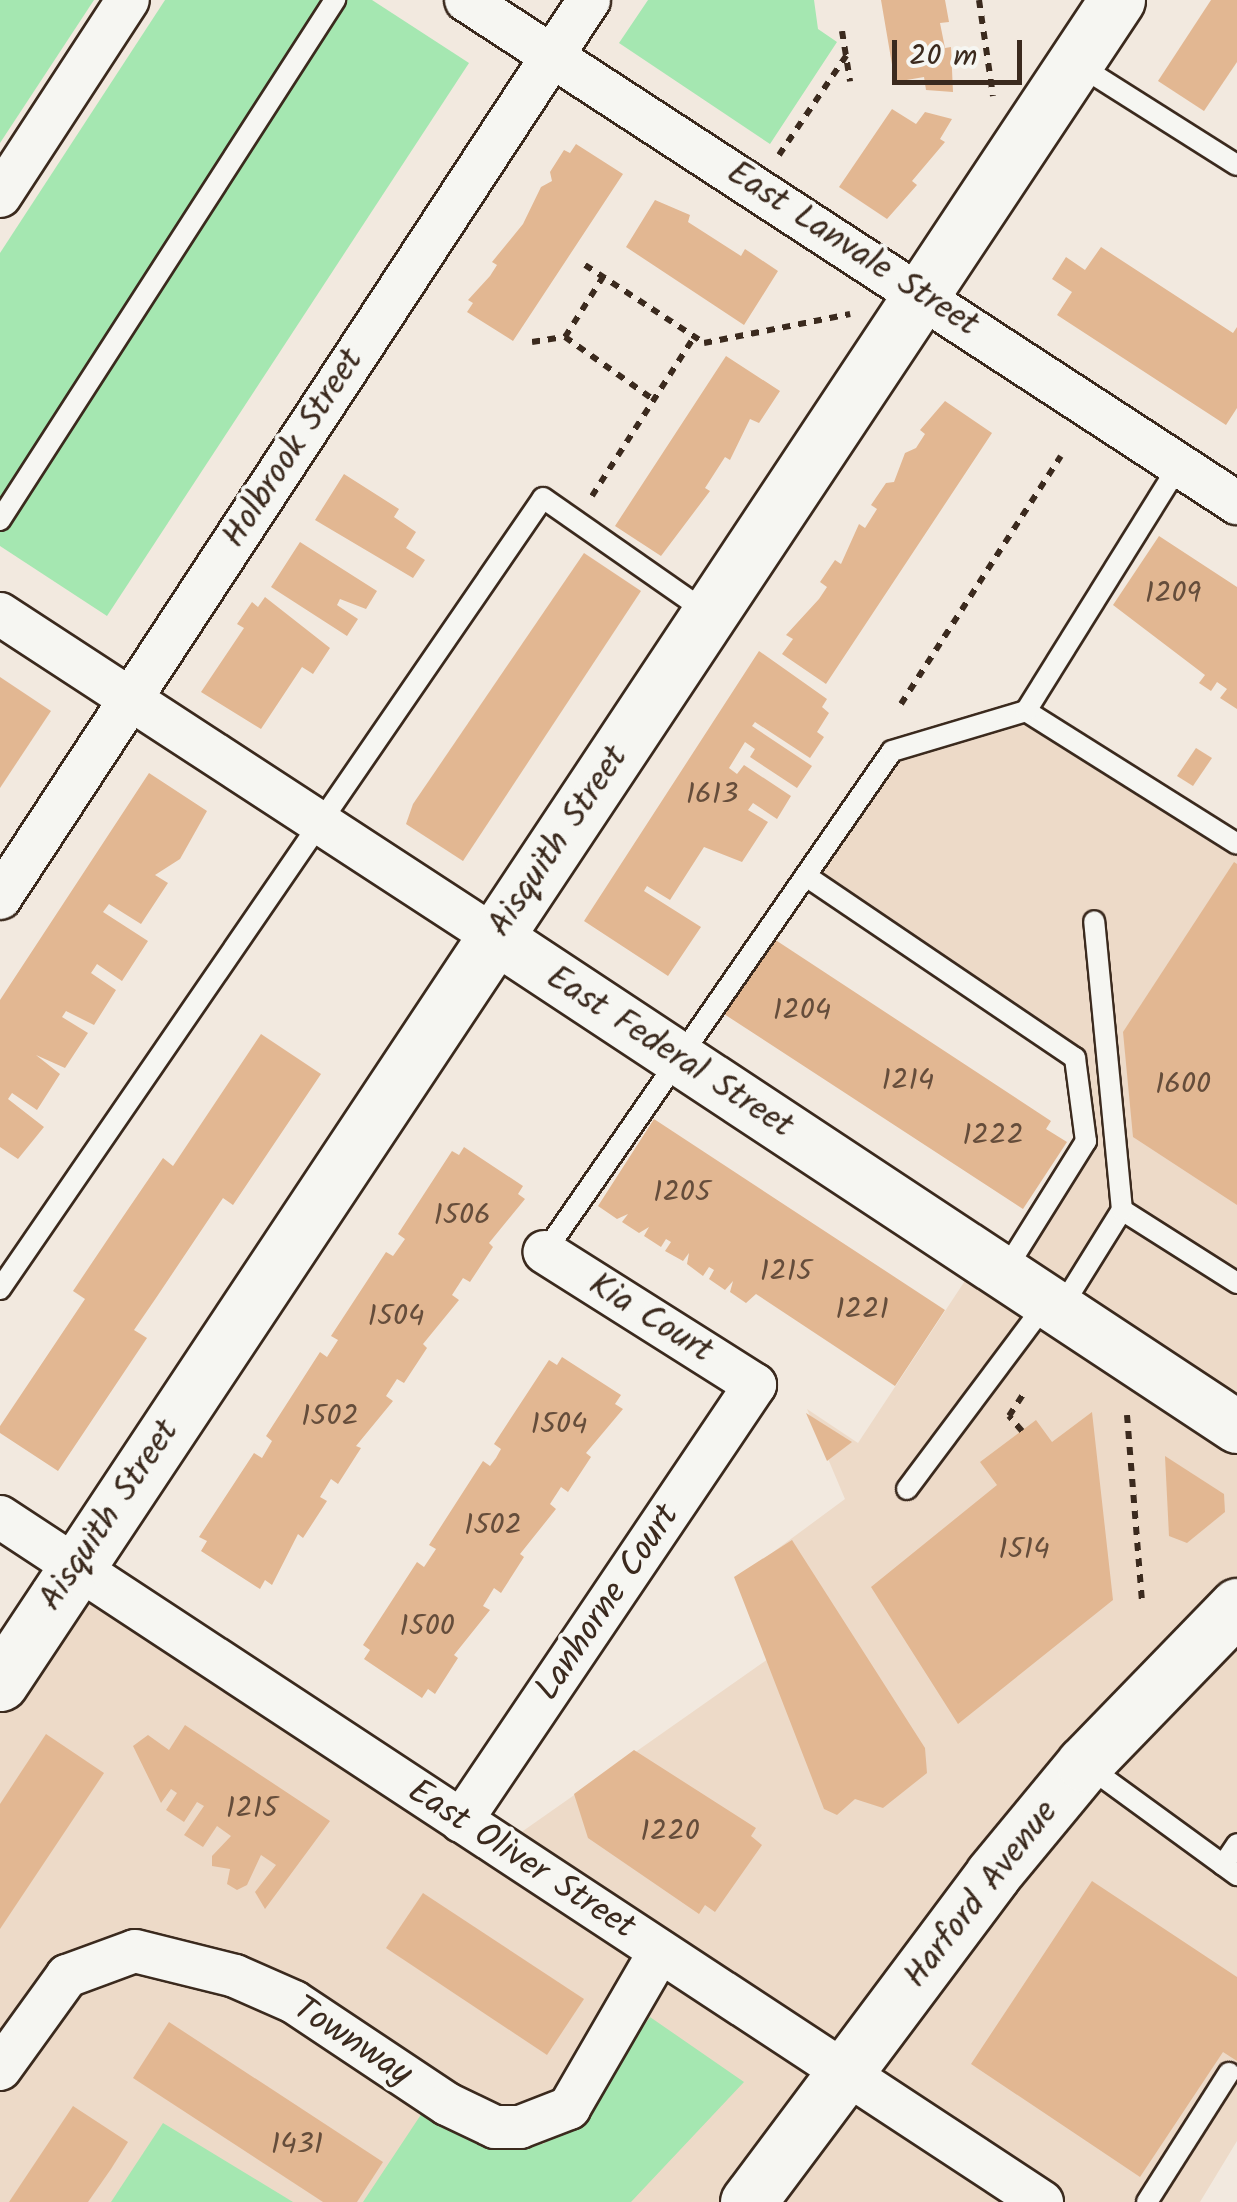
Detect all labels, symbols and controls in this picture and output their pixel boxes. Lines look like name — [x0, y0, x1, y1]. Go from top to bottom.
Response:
scale bar — [897, 20, 1027, 82]
text: 20 m — [909, 33, 977, 81]
street label: East Lanvale Street — [718, 153, 986, 347]
street label: Holbrook Street — [214, 342, 374, 556]
house number: 1209 — [1145, 576, 1201, 612]
street label: Aisquith Street — [480, 738, 638, 946]
house number: 1613 — [686, 777, 738, 813]
street label: East Federal Street — [538, 957, 800, 1149]
house number: 1204 — [773, 993, 831, 1029]
house number: 1214 — [882, 1063, 934, 1099]
house number: 1600 — [1155, 1067, 1211, 1103]
house number: 1222 — [962, 1118, 1024, 1154]
house number: 1205 — [653, 1175, 711, 1211]
house number: 1506 — [433, 1198, 491, 1234]
house number: 1215 — [760, 1254, 812, 1290]
street label: Kia Court — [580, 1265, 720, 1373]
house number: 1221 — [835, 1292, 889, 1328]
house number: 1504 — [367, 1299, 425, 1335]
house number: 1502 — [301, 1399, 359, 1435]
house number: 1504 — [530, 1407, 588, 1443]
street label: Aisquith Street — [31, 1412, 189, 1620]
street label: Lanhorne Court — [527, 1497, 689, 1709]
house number: 1502 — [464, 1508, 522, 1544]
house number: 1514 — [998, 1532, 1050, 1568]
house number: 1500 — [399, 1609, 455, 1645]
street label: East Oliver Street — [399, 1771, 643, 1949]
house number: 1215 — [226, 1791, 278, 1827]
street label: Harford Avenue — [896, 1793, 1068, 1997]
house number: 1220 — [640, 1814, 700, 1850]
street label: Townway — [285, 1988, 419, 2096]
house number: 1431 — [271, 2127, 323, 2163]

